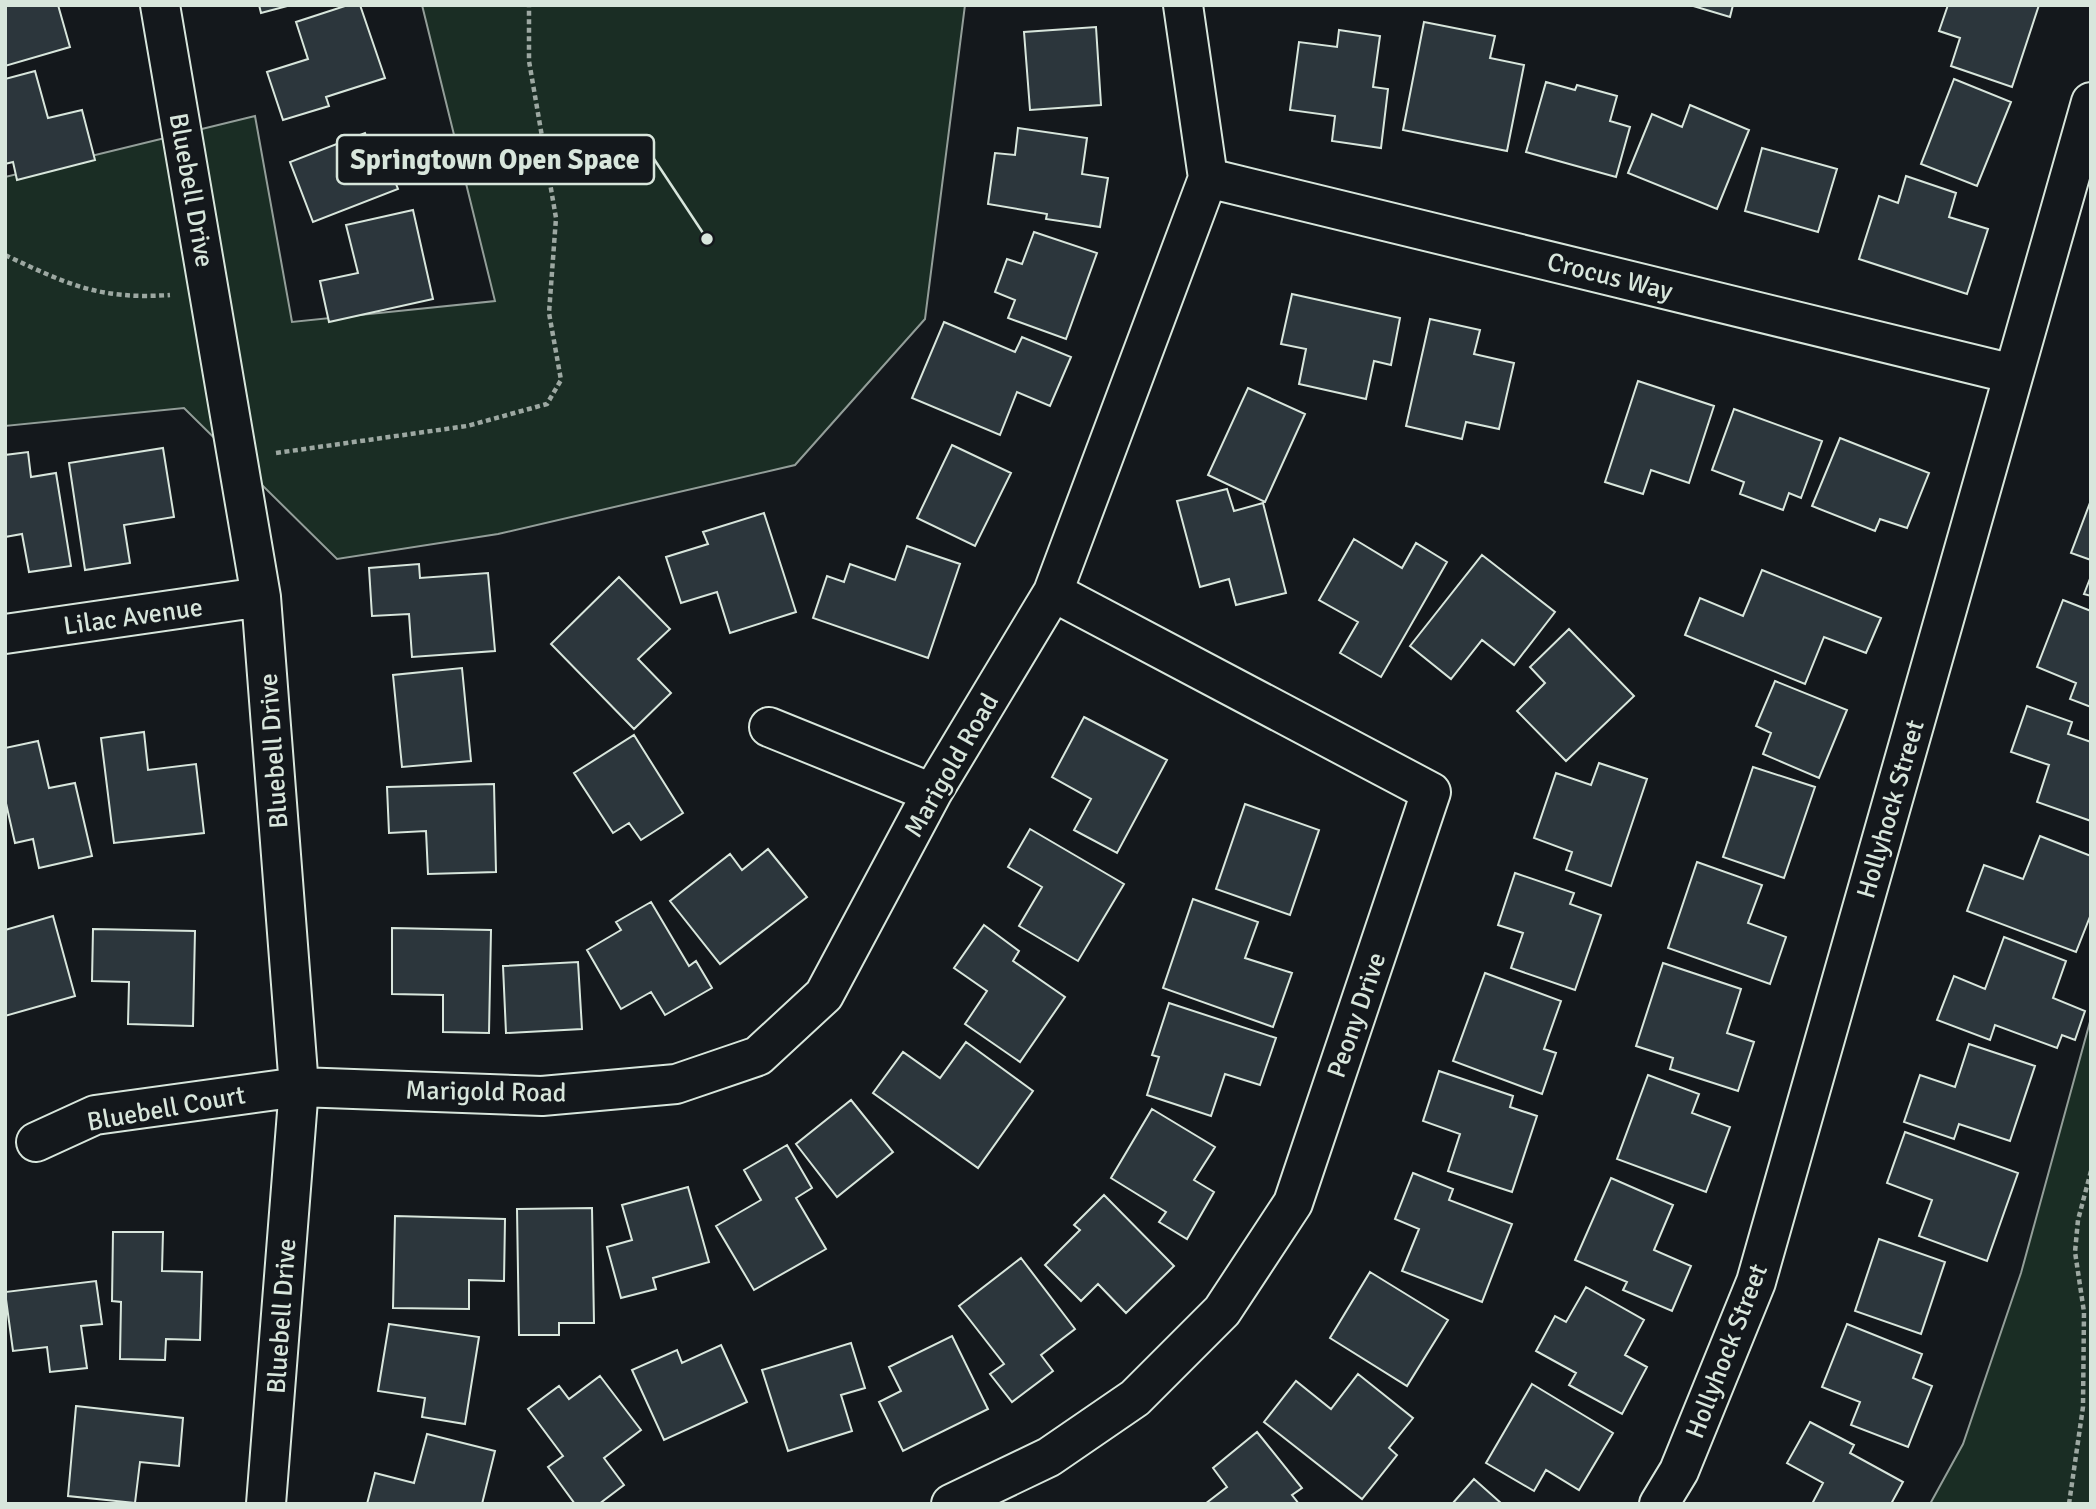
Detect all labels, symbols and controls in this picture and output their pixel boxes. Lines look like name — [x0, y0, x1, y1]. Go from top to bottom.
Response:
street label: Bluebell Drive — [162, 111, 220, 270]
callout: Springtown Open Space — [337, 135, 654, 184]
text: Springtown Open Space — [350, 143, 640, 177]
street label: Crocus Way — [1544, 246, 1676, 308]
street label: Lilac Avenue — [61, 591, 205, 643]
street label: Bluebell Drive — [253, 672, 295, 830]
street label: Marigold Road — [898, 688, 1006, 843]
street label: Hollyhock Street — [1850, 716, 1932, 902]
street label: Peony Drive — [1321, 948, 1393, 1082]
street label: Marigold Road — [405, 1075, 567, 1109]
street label: Bluebell Court — [85, 1079, 248, 1139]
street label: Bluebell Drive — [261, 1237, 303, 1395]
street label: Hollyhock Street — [1679, 1260, 1775, 1443]

